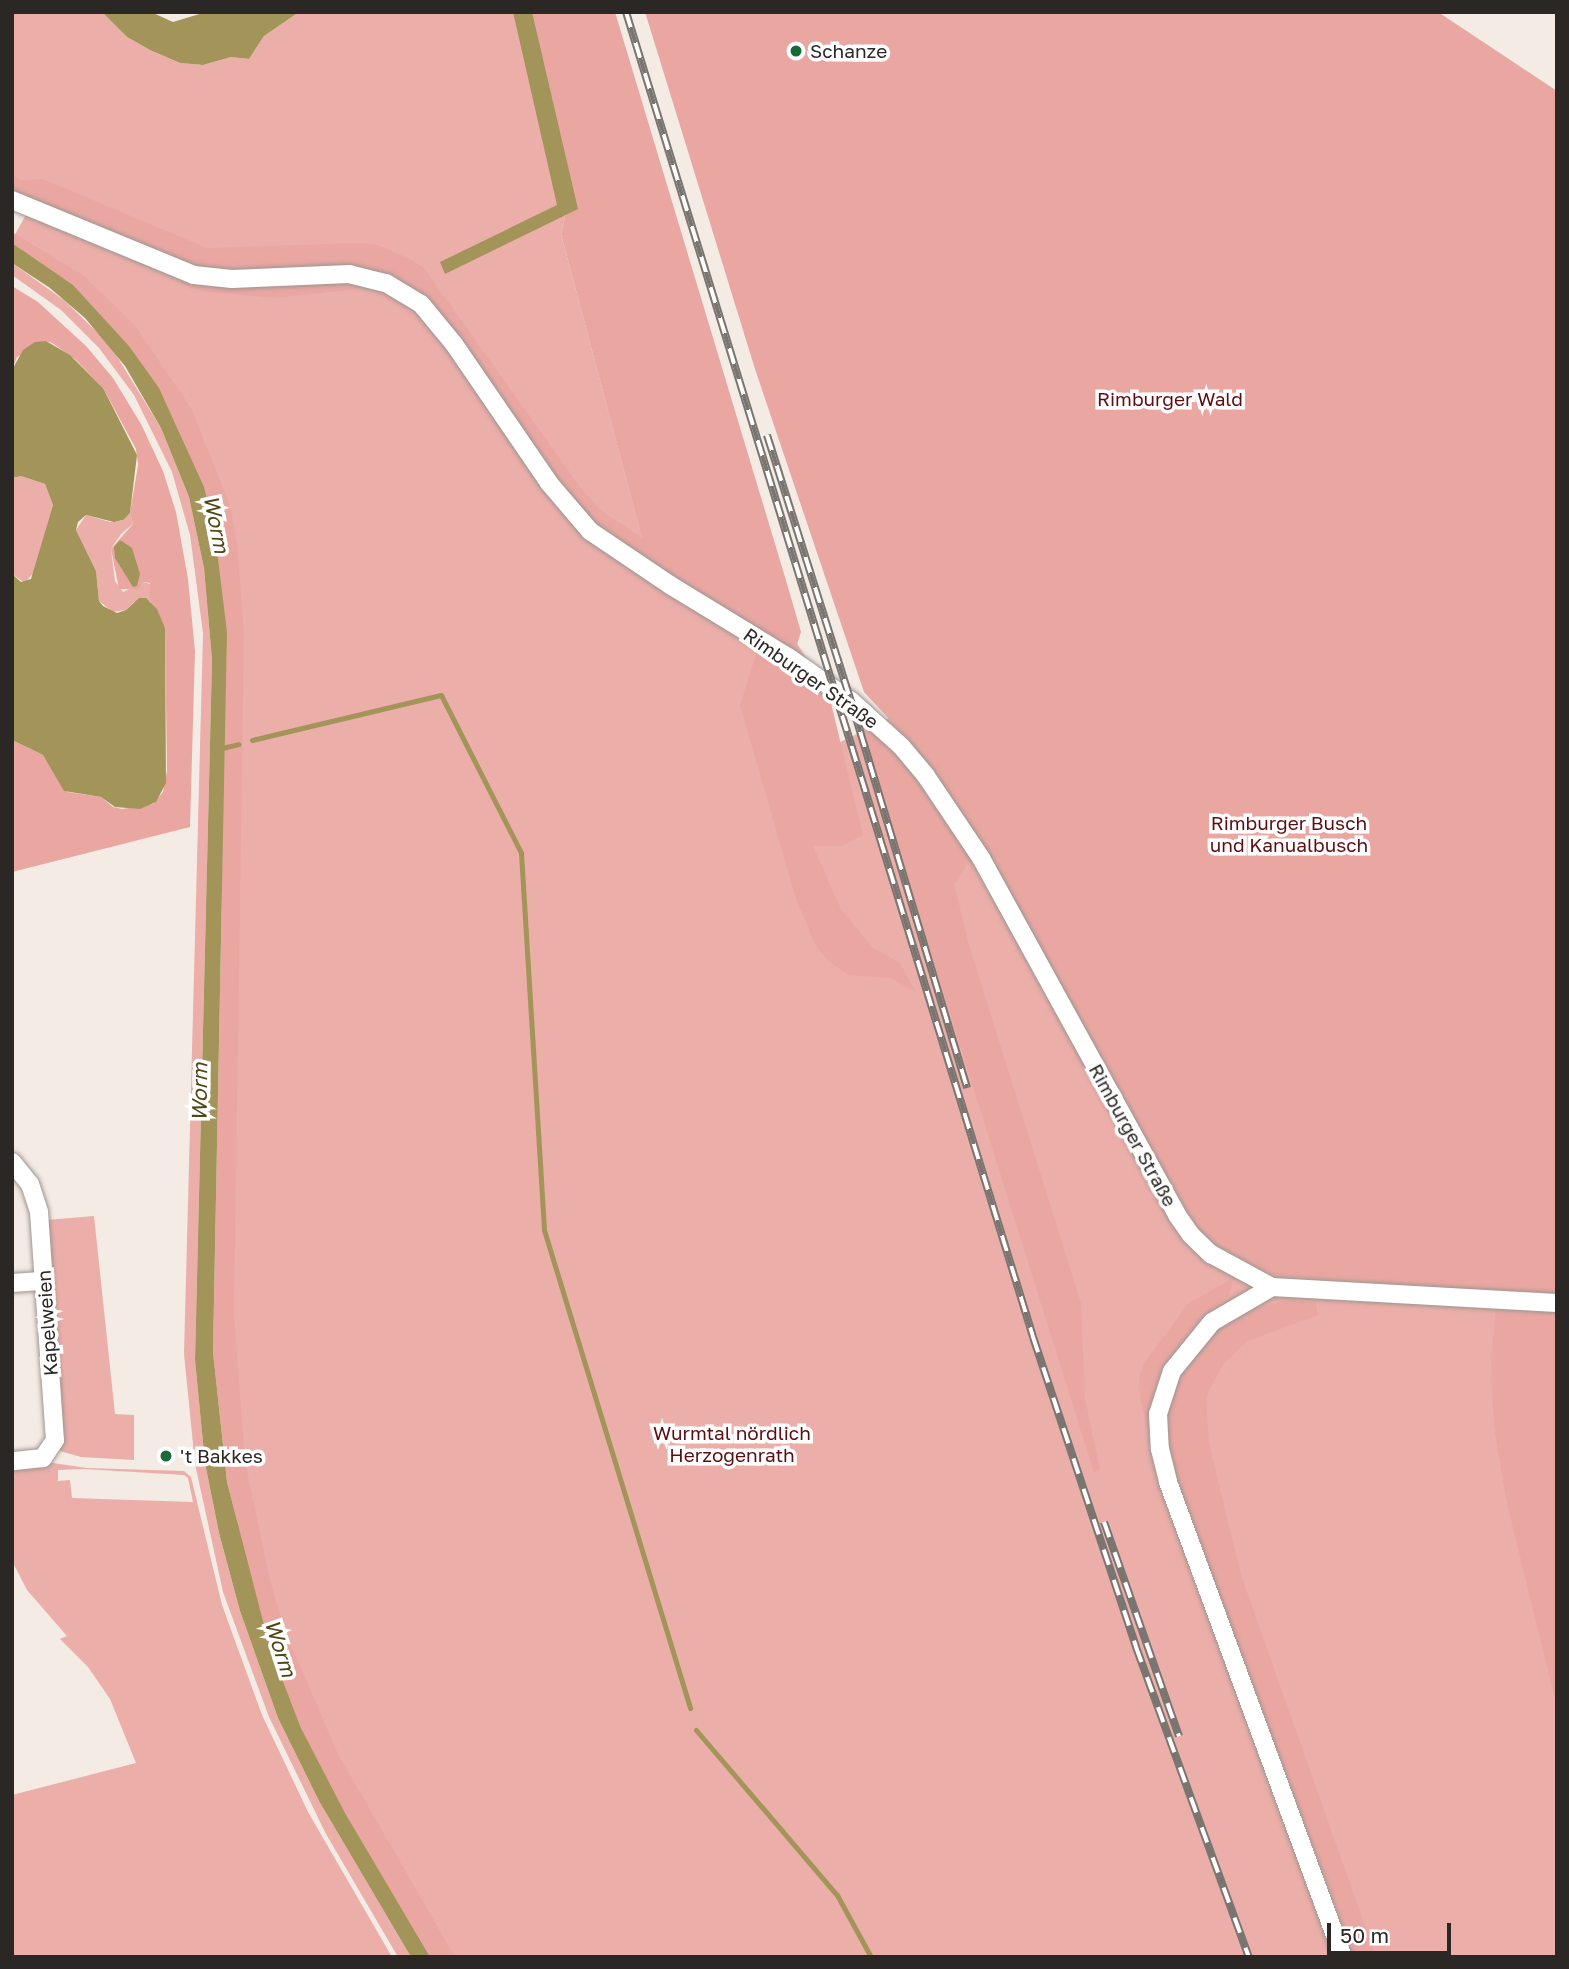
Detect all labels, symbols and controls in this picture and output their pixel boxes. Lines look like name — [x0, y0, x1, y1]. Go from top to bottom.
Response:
place label: Schanze — [810, 40, 887, 62]
marker: Schanze — [788, 43, 804, 59]
park label: Rimburger Wald — [1097, 388, 1243, 410]
water label: Worm — [199, 493, 235, 555]
street label: Rimburger Straße — [739, 623, 883, 733]
park label: Rimburger Busch und Kanualbusch — [1210, 812, 1368, 856]
street label: Rimburger Straße — [1084, 1060, 1182, 1210]
water label: Worm — [186, 1062, 212, 1122]
street label: Kapelweien — [32, 1269, 62, 1377]
park label: Wurmtal nördlich Herzogenrath — [653, 1422, 811, 1466]
place label: 't Bakkes — [180, 1445, 263, 1467]
marker: 't Bakkes — [158, 1448, 174, 1464]
water label: Worm — [260, 1616, 302, 1680]
scale bar — [1331, 1910, 1455, 1954]
text: 50 m — [1340, 1922, 1389, 1948]

